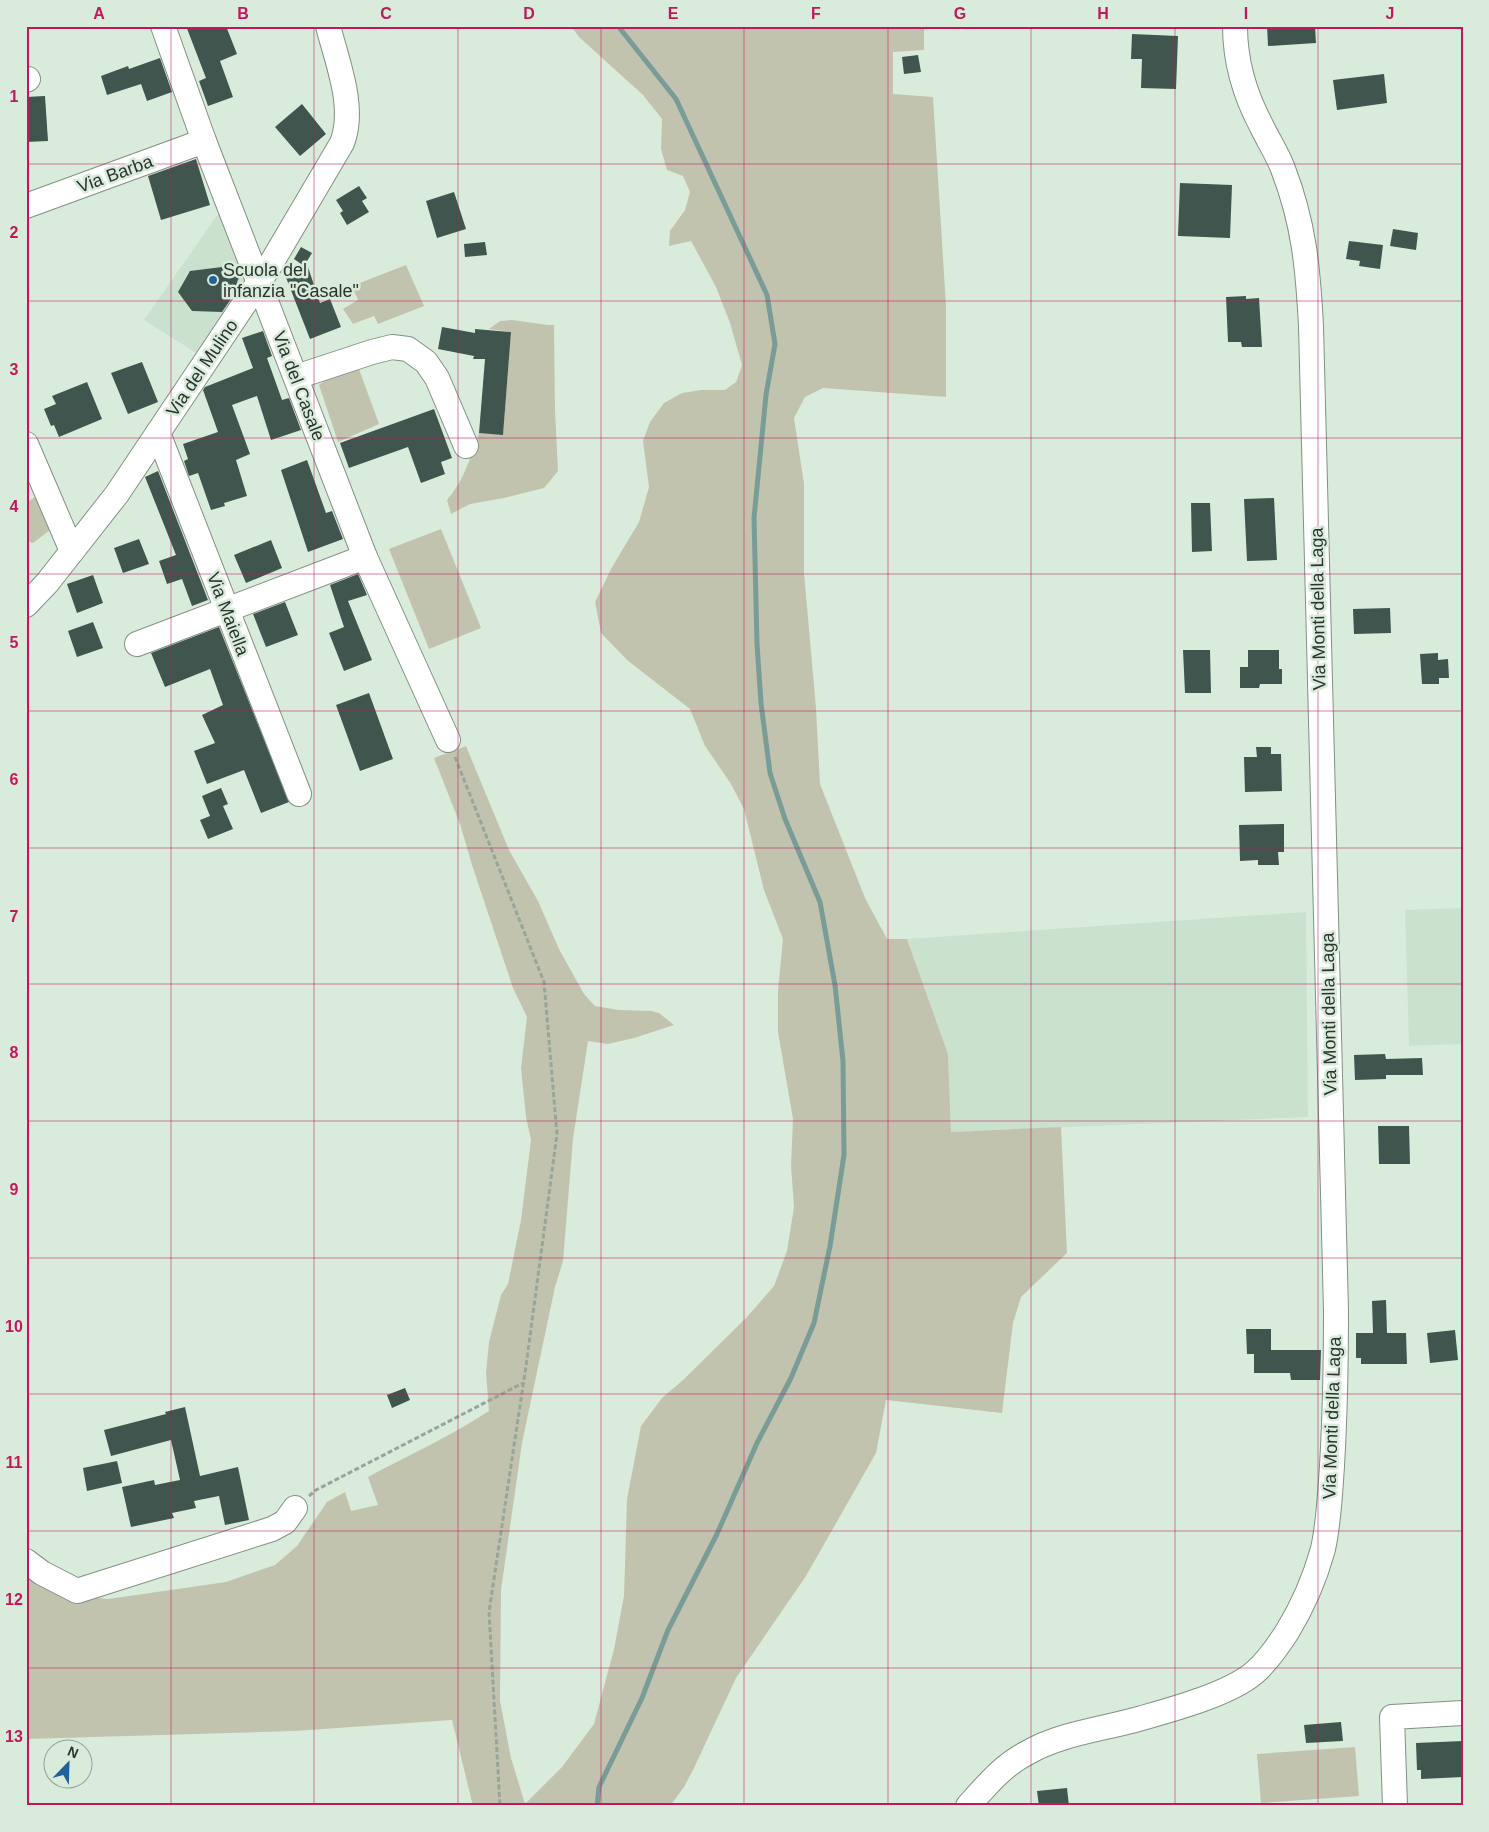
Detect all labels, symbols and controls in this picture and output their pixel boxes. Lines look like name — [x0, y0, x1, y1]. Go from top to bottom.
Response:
text: A — [93, 5, 105, 22]
text: B — [237, 5, 249, 22]
text: C — [380, 5, 392, 22]
text: D — [523, 5, 535, 22]
text: E — [668, 5, 679, 22]
text: F — [811, 5, 821, 22]
text: G — [954, 5, 966, 22]
text: H — [1097, 5, 1109, 22]
text: I — [1244, 5, 1248, 22]
text: J — [1386, 5, 1394, 22]
text: 1 — [10, 88, 19, 105]
street label: Via Barba — [75, 151, 156, 197]
text: 2 — [10, 224, 19, 241]
place label: Scuola del infanzia "Casale" — [223, 260, 359, 301]
marker: Scuola del infanzia "Casale" — [207, 274, 219, 286]
street label: Via del Mulino — [162, 316, 242, 420]
street label: Via del Casale — [269, 328, 329, 444]
text: 3 — [10, 361, 19, 378]
text: 4 — [10, 498, 19, 515]
street label: Via Monti della Laga — [1307, 526, 1329, 691]
street label: Via Maiella — [203, 569, 253, 659]
text: 5 — [10, 634, 19, 651]
text: 6 — [10, 771, 19, 788]
text: 7 — [10, 908, 19, 925]
street label: Via Monti della Laga — [1318, 931, 1340, 1096]
text: 8 — [10, 1044, 19, 1061]
text: 9 — [10, 1181, 19, 1198]
text: 10 — [5, 1318, 23, 1335]
street label: Via Monti della Laga — [1319, 1335, 1345, 1500]
text: 11 — [6, 1454, 23, 1471]
text: 12 — [5, 1591, 23, 1608]
text: 13 — [5, 1728, 23, 1745]
north arrow — [42, 1740, 92, 1790]
text: N — [65, 1743, 81, 1761]

